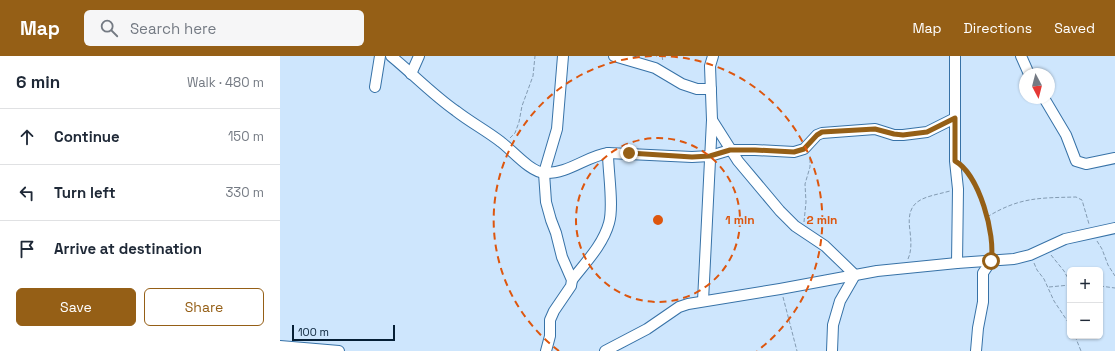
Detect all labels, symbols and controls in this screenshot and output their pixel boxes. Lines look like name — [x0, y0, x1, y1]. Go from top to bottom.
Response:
search box — [84, 10, 364, 46]
text: Map — [20, 16, 60, 41]
icon: search — [98, 17, 120, 39]
text: Search here — [130, 19, 216, 38]
text: Map — [912, 19, 942, 37]
text: Directions — [964, 19, 1032, 37]
text: Saved — [1054, 19, 1095, 37]
north arrow — [1019, 68, 1055, 104]
text: 6 min — [16, 71, 60, 93]
text: Walk · 480 m — [187, 74, 264, 91]
icon: ahead — [16, 126, 38, 148]
text: Continue — [54, 127, 120, 146]
text: 150 m — [228, 128, 264, 145]
route end — [620, 144, 638, 162]
icon: left — [16, 182, 38, 204]
text: Turn left — [54, 183, 116, 202]
text: 330 m — [225, 184, 264, 201]
text: 1 min — [725, 212, 755, 228]
text: 2 min — [806, 212, 838, 228]
centre of rings — [651, 213, 665, 227]
icon: arrive — [16, 238, 38, 260]
text: Arrive at destination — [54, 239, 202, 258]
route start — [982, 252, 1000, 270]
map controls — [1067, 267, 1103, 339]
button: + — [1067, 267, 1103, 303]
button: Save — [16, 288, 136, 326]
button: Share — [144, 288, 264, 326]
button: − — [1067, 303, 1103, 339]
scale bar — [292, 323, 395, 342]
text: 100 m — [298, 325, 329, 339]

